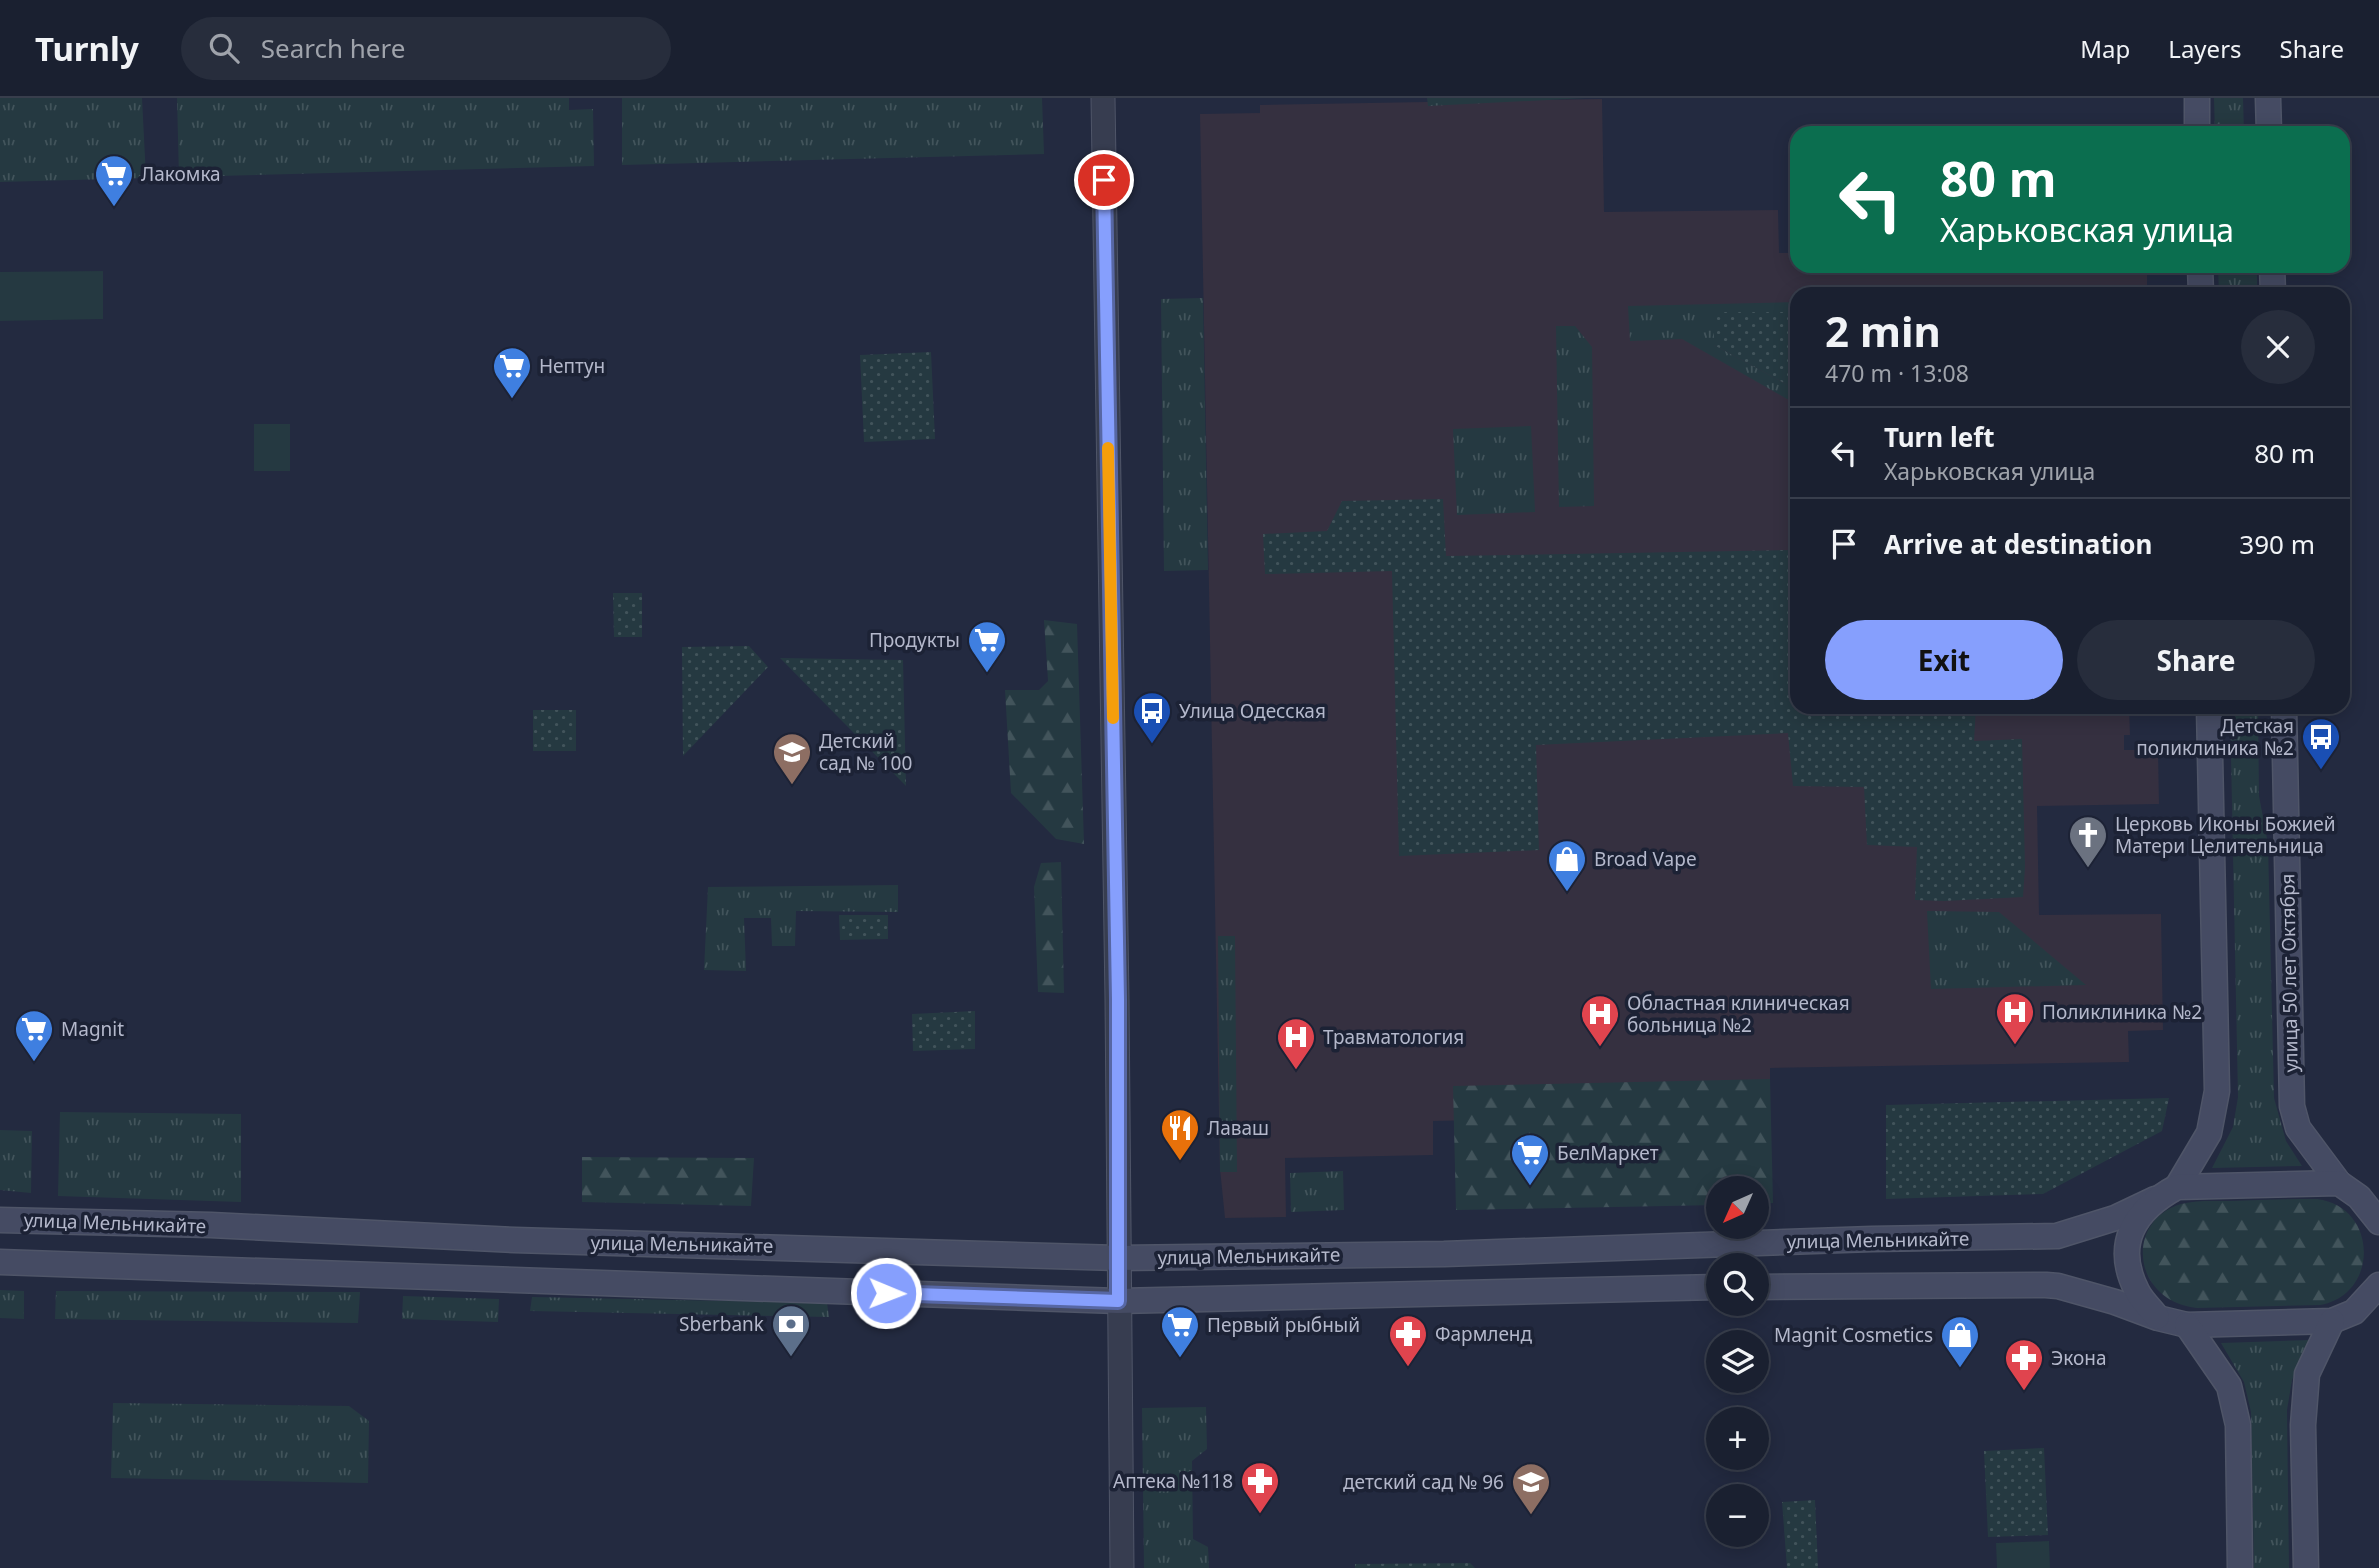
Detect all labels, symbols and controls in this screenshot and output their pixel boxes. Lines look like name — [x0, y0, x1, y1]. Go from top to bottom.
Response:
search box — [181, 17, 671, 80]
text: Turnly — [35, 26, 139, 71]
icon: search — [205, 29, 243, 67]
text: Search here — [261, 30, 405, 66]
text: Map — [2080, 32, 2130, 65]
text: Layers — [2168, 32, 2242, 65]
text: Share — [2280, 32, 2344, 65]
text: 80 m — [1940, 145, 2057, 211]
pin — [1074, 150, 1134, 210]
supermarket icon: Лакомка — [93, 153, 135, 208]
icon: left — [1825, 154, 1916, 245]
place label: Лакомка — [141, 161, 221, 187]
icon: arrive — [1085, 161, 1123, 199]
text: Харьковская улица — [1940, 208, 2234, 251]
text: 2 min — [1825, 302, 1941, 359]
button: close — [2241, 310, 2315, 384]
supermarket icon: Нептун — [491, 345, 533, 400]
place label: Нептун — [539, 353, 605, 379]
text: 470 m · 13:08 — [1825, 357, 1969, 389]
text: Turn left — [1884, 419, 1995, 455]
icon: left — [1825, 434, 1863, 472]
text: 80 m — [2254, 435, 2315, 471]
text: Харьковская улица — [1884, 455, 2095, 487]
icon: arrive — [1825, 525, 1863, 563]
text: Arrive at destination — [1884, 526, 2153, 562]
text: 390 m — [2239, 526, 2315, 562]
supermarket icon: Продукты — [966, 619, 1008, 674]
button: Exit — [1825, 620, 2063, 700]
button: Share — [2077, 620, 2315, 700]
place label: Продукты — [869, 627, 960, 653]
bus stop icon: Улица Одесская — [1131, 690, 1173, 745]
place label: Улица Одесская — [1179, 698, 1326, 724]
place label: Детская поликлиника №2 — [2136, 713, 2294, 761]
bus stop icon: Детская поликлиника №2 — [2300, 716, 2342, 771]
place label: Детский сад № 100 — [819, 728, 912, 776]
school or university icon: Детский сад № 100 — [771, 731, 813, 786]
place label: Церковь Иконы Божией Матери Целительница — [2115, 811, 2336, 859]
church icon: Церковь Иконы Божией Матери Целительница — [2067, 814, 2109, 869]
shop icon: Broad Vape — [1546, 838, 1588, 893]
place label: Broad Vape — [1594, 846, 1697, 872]
street label: улица 50 лет Октября — [2274, 873, 2304, 1073]
place label: Областная клиническая больница №2 — [1627, 990, 1850, 1038]
hospital icon: Поликлиника №2 — [1994, 991, 2036, 1046]
hospital icon: Областная клиническая больница №2 — [1579, 993, 1621, 1048]
place label: Поликлиника №2 — [2042, 999, 2202, 1025]
supermarket icon: Magnit — [13, 1008, 55, 1063]
place label: Magnit — [61, 1016, 124, 1042]
hospital icon: Травматология — [1275, 1016, 1317, 1071]
place label: Травматология — [1323, 1024, 1464, 1050]
restaurant icon: Лаваш — [1159, 1107, 1201, 1162]
place label: Лаваш — [1207, 1115, 1269, 1141]
supermarket icon: БелМаркет — [1509, 1132, 1551, 1187]
place label: БелМаркет — [1557, 1140, 1659, 1166]
north arrow — [1706, 1176, 1769, 1239]
map controls — [1706, 1176, 1769, 1547]
street label: улица Мельникайте — [23, 1207, 207, 1239]
street label: улица Мельникайте — [1786, 1225, 1970, 1255]
street label: улица Мельникайте — [590, 1229, 774, 1259]
street label: улица Мельникайте — [1157, 1241, 1341, 1271]
button: search — [1706, 1253, 1769, 1316]
position arrow — [849, 1256, 923, 1330]
bank icon: Sberbank — [770, 1303, 812, 1358]
supermarket icon: Первый рыбный — [1159, 1304, 1201, 1359]
place label: Sberbank — [679, 1311, 764, 1337]
place label: Первый рыбный — [1207, 1312, 1360, 1338]
pharmacy icon: Фармленд — [1387, 1313, 1429, 1368]
shop icon: Magnit Cosmetics — [1939, 1314, 1981, 1369]
place label: Фармленд — [1435, 1321, 1533, 1347]
place label: Magnit Cosmetics — [1774, 1322, 1933, 1348]
button: layers — [1706, 1330, 1769, 1393]
pharmacy icon: Экона — [2003, 1337, 2045, 1392]
place label: Экона — [2051, 1345, 2107, 1371]
button: + — [1706, 1407, 1769, 1470]
pharmacy icon: Аптека №118 — [1239, 1460, 1281, 1515]
school or university icon: детский сад № 96 — [1510, 1461, 1552, 1516]
place label: Аптека №118 — [1113, 1468, 1233, 1494]
place label: детский сад № 96 — [1343, 1469, 1504, 1495]
button: − — [1706, 1484, 1769, 1547]

